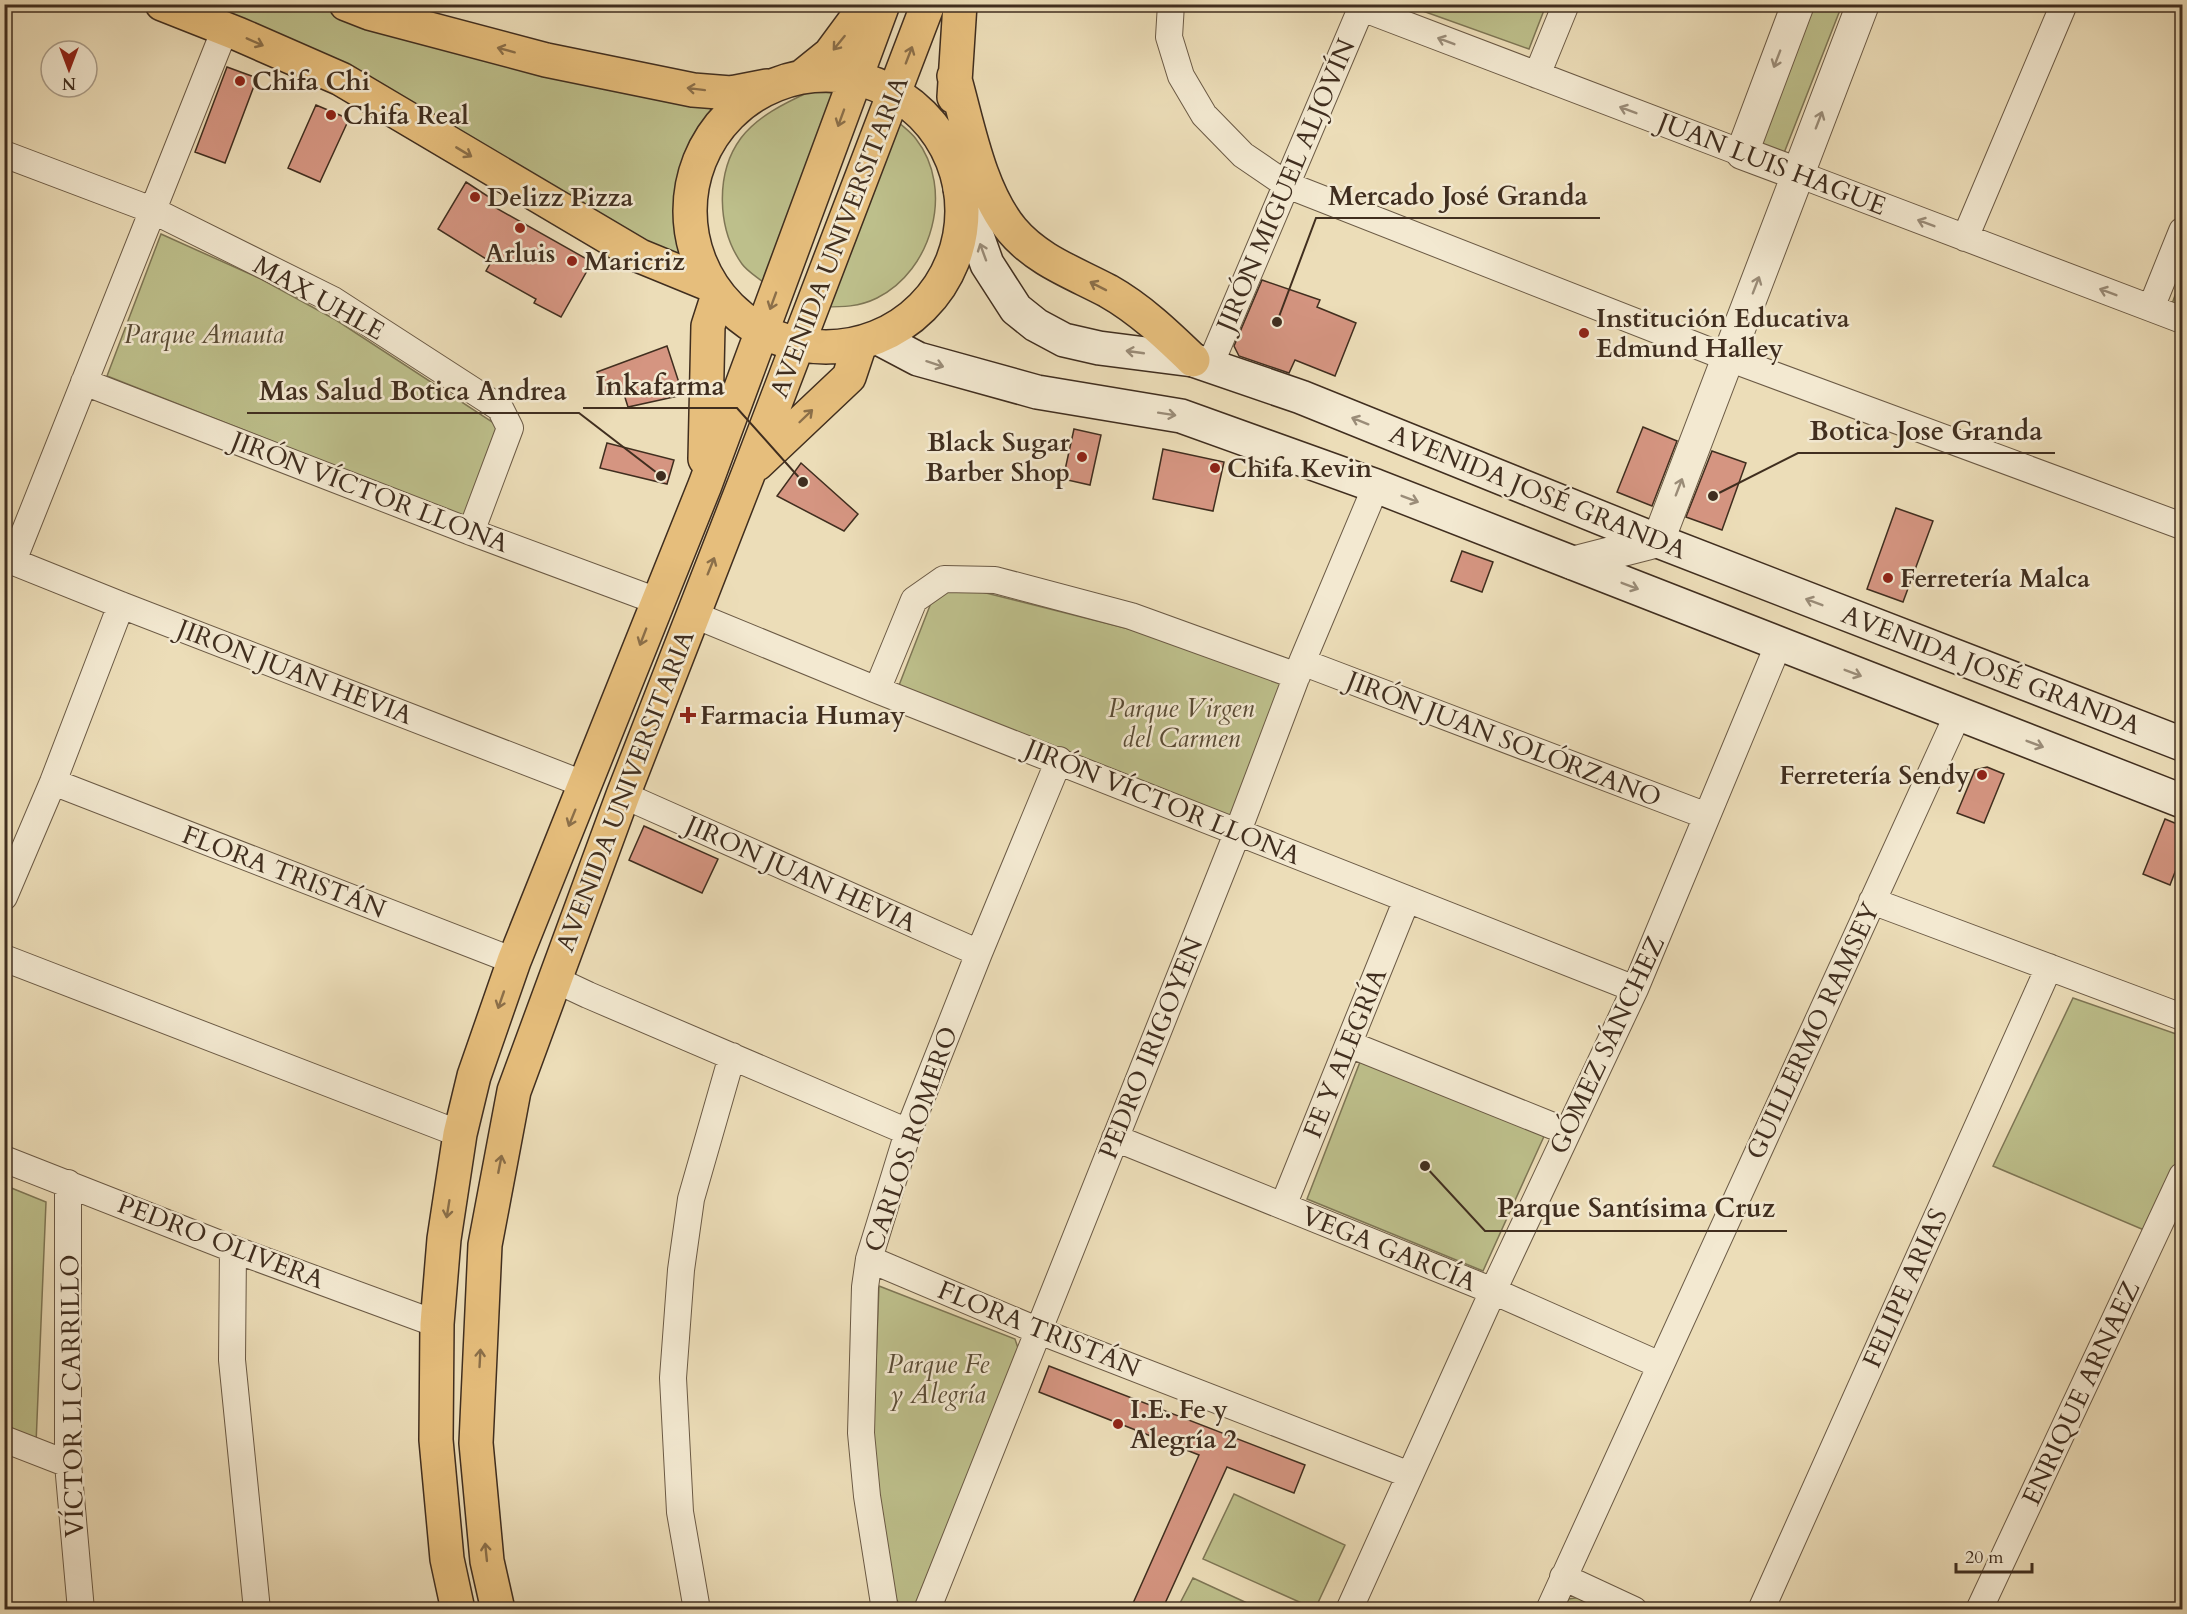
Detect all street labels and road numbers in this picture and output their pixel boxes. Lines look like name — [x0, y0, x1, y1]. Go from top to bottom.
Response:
street label: JIRÓN MIGUEL ALJOVÍN — [1207, 33, 1364, 340]
street label: AVENIDA UNIVERSITARIA — [761, 71, 917, 403]
street label: JUAN LUIS HAGUE — [1649, 103, 1891, 224]
street label: MAX UHLE — [247, 248, 391, 348]
street label: AVENIDA JOSÉ GRANDA — [1384, 416, 1692, 568]
street label: JIRÓN VÍCTOR LLONA — [223, 422, 514, 561]
street label: AVENIDA JOSÉ GRANDA — [1837, 597, 2146, 743]
street label: JIRON JUAN HEVIA — [169, 610, 418, 733]
street label: AVENIDA UNIVERSITARIA — [547, 625, 703, 957]
street label: JIRÓN JUAN SOLÓRZANO — [1338, 661, 1666, 815]
street label: JIRÓN VÍCTOR LLONA — [1016, 729, 1306, 874]
street label: JIRON JUAN HEVIA — [676, 806, 922, 941]
street label: FLORA TRISTÁN — [177, 817, 391, 927]
street label: GUILLERMO RAMSEY — [1738, 896, 1888, 1165]
street label: GÓMEZ SÁNCHEZ — [1541, 930, 1673, 1160]
street label: PEDRO IRIGOYEN — [1090, 932, 1212, 1164]
street label: FE Y ALEGRÍA — [1295, 962, 1395, 1143]
street label: CARLOS ROMERO — [856, 1022, 966, 1256]
street label: PEDRO OLIVERA — [113, 1186, 330, 1298]
street label: VEGA GARCÍA — [1296, 1198, 1482, 1300]
street label: FELIPE ARIAS — [1854, 1203, 1956, 1373]
street label: VÍCTOR LI CARRILLO — [52, 1254, 92, 1538]
street label: FLORA TRISTÁN — [933, 1272, 1145, 1386]
street label: ENRIQUE ARNAEZ — [2014, 1275, 2148, 1511]

